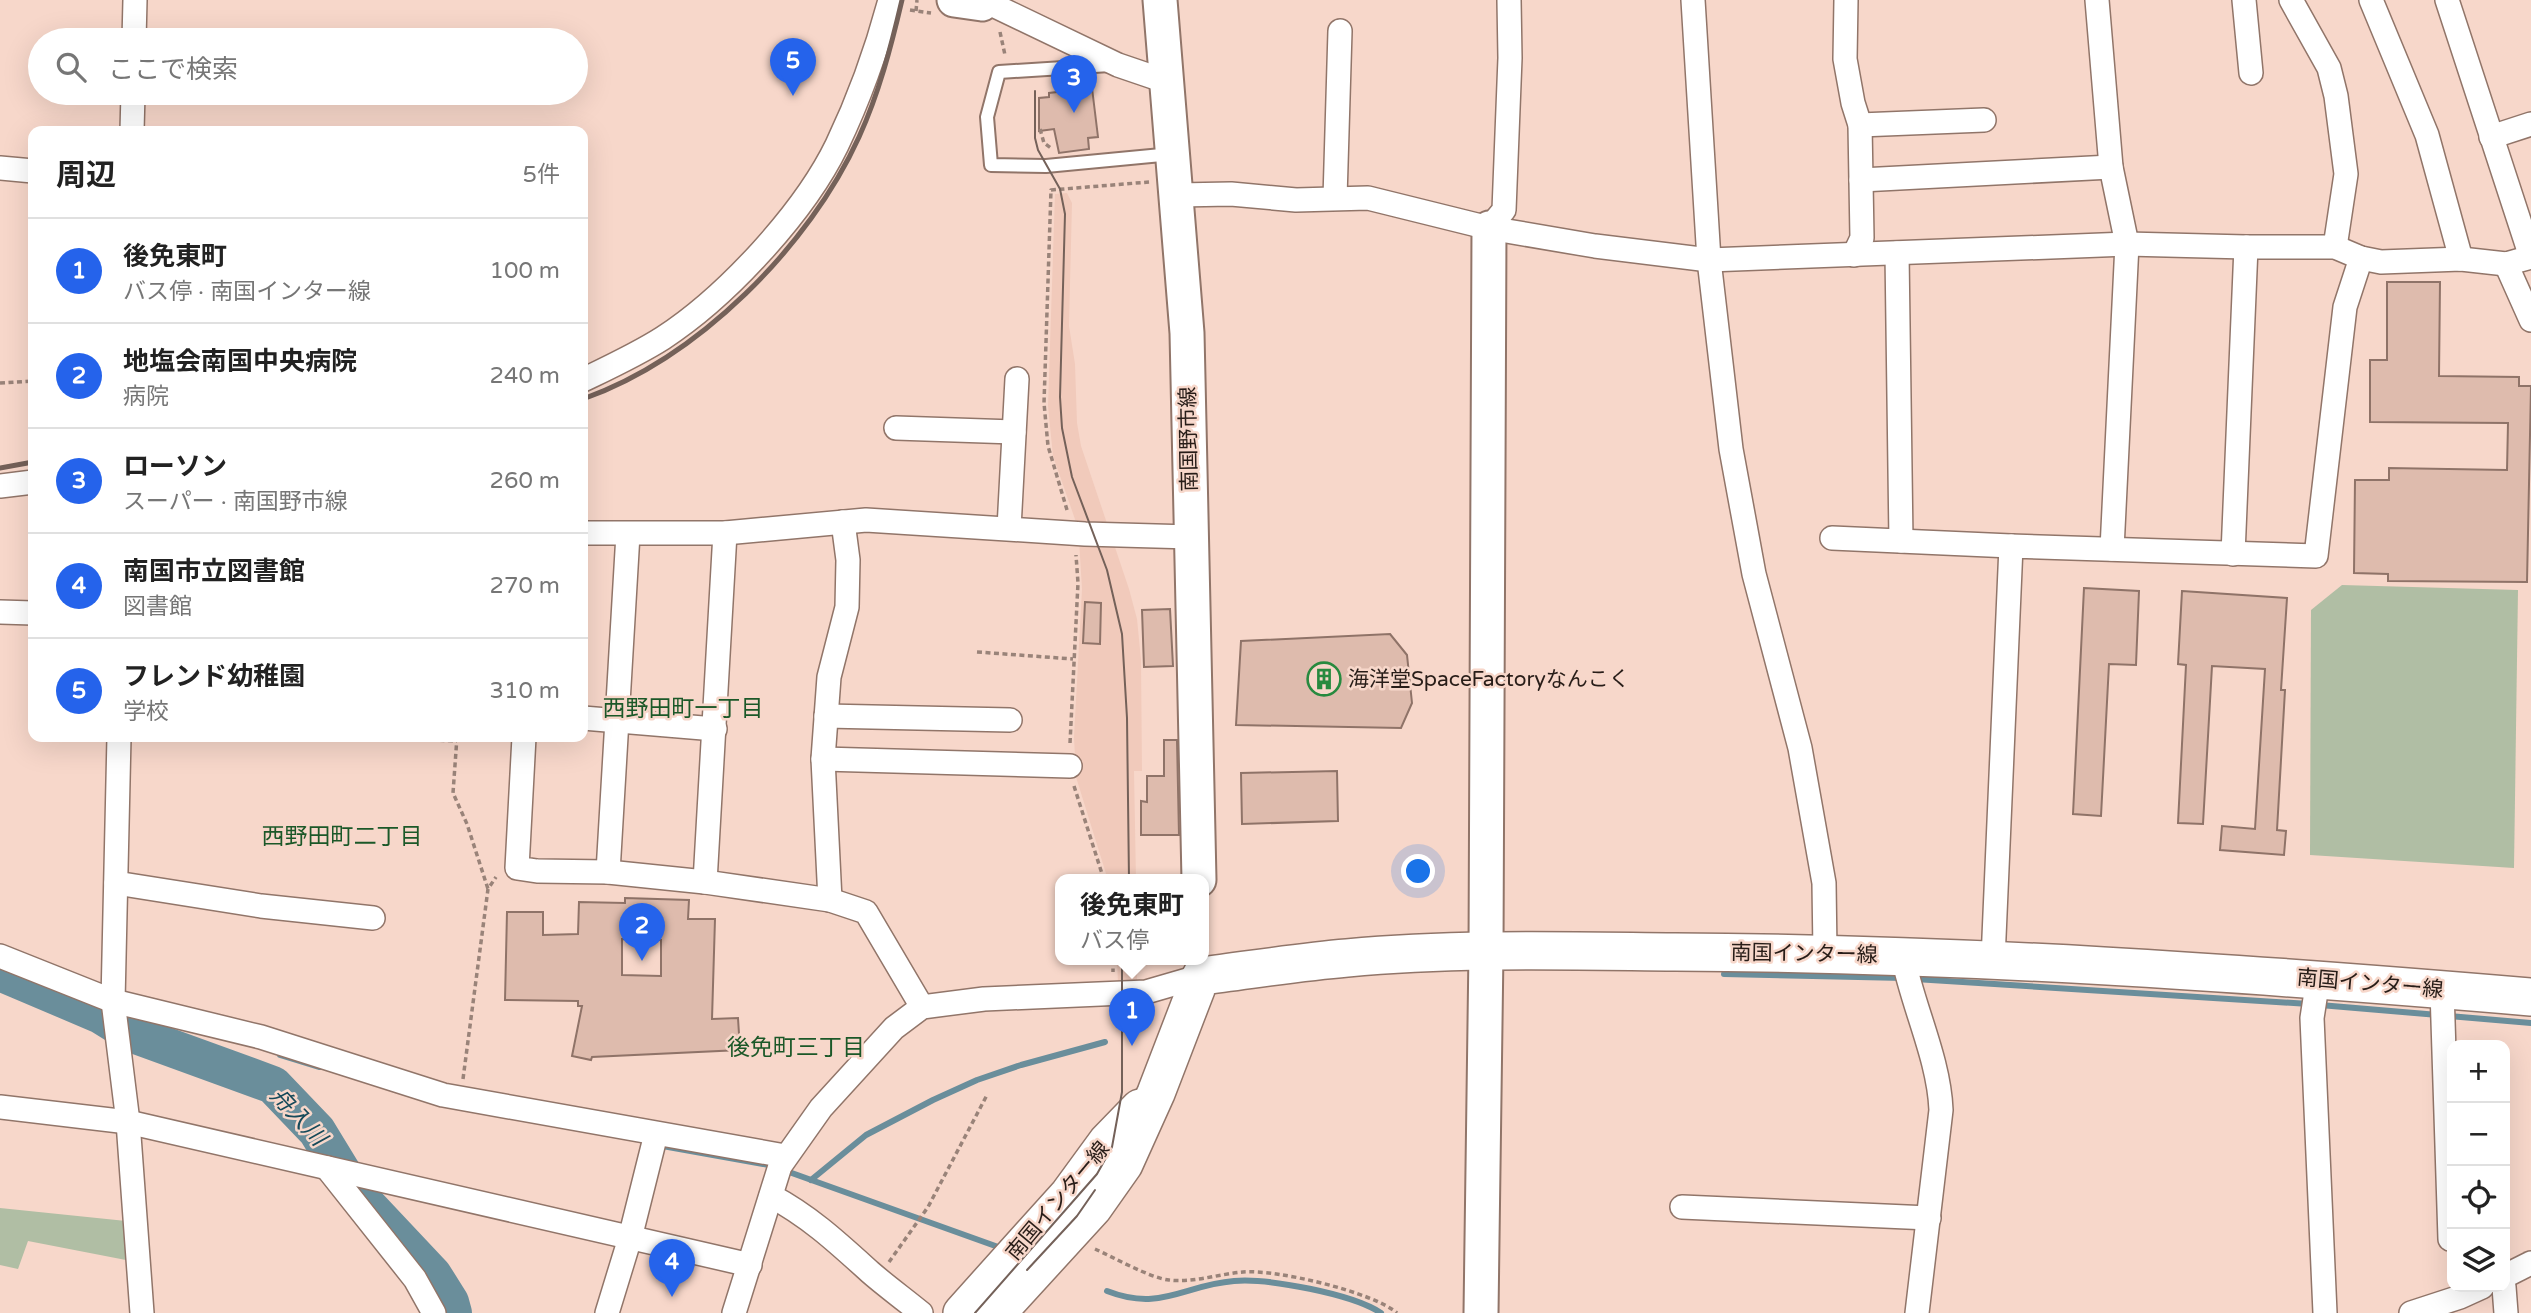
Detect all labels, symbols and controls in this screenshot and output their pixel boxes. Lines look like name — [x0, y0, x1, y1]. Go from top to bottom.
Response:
search box — [28, 28, 588, 105]
pin: 5 — [770, 38, 816, 96]
icon: search — [52, 48, 90, 86]
text: ここで検索 — [108, 54, 238, 85]
pin: 3 — [1051, 55, 1097, 113]
text: 周辺 — [56, 157, 116, 194]
text: 5件 — [523, 161, 560, 189]
text: 後免東町 — [123, 241, 227, 272]
text: 1 — [72, 257, 86, 285]
text: 100 m — [490, 257, 560, 285]
text: バス停 · 南国インター線 — [123, 278, 371, 306]
text: 地塩会南国中央病院 — [123, 346, 357, 377]
text: 2 — [72, 362, 86, 390]
text: 240 m — [490, 362, 560, 390]
text: 病院 — [123, 383, 169, 411]
street label: 南国野市線 — [1176, 386, 1202, 492]
text: ローソン — [123, 451, 227, 482]
text: 3 — [72, 467, 86, 495]
text: 260 m — [490, 467, 560, 495]
text: スーパー · 南国野市線 — [123, 488, 348, 516]
text: 南国市立図書館 — [123, 556, 305, 587]
text: 4 — [72, 572, 86, 600]
text: 270 m — [490, 572, 560, 600]
text: 図書館 — [123, 593, 192, 621]
building icon: 海洋堂SpaceFactoryなんこく — [1305, 660, 1343, 698]
text: フレンド幼稚園 — [123, 661, 305, 692]
place label: 海洋堂SpaceFactoryなんこく — [1348, 667, 1630, 692]
text: 5 — [72, 677, 86, 705]
text: 310 m — [490, 677, 560, 705]
district label: 西野田町一丁目 — [603, 695, 764, 723]
text: 学校 — [123, 698, 169, 726]
district label: 西野田町二丁目 — [262, 823, 423, 851]
your location — [1401, 854, 1435, 888]
popup — [1055, 874, 1209, 965]
text: 後免東町 — [1080, 890, 1184, 921]
pin: 2 — [619, 903, 665, 961]
text: バス停 — [1080, 927, 1149, 955]
street label: 南国インター線 — [1730, 940, 1878, 968]
street label: 南国インター線 — [2296, 965, 2444, 1003]
pin: 1 — [1109, 988, 1155, 1046]
district label: 後免町三丁目 — [727, 1034, 865, 1062]
map controls — [2447, 1040, 2510, 1292]
button: + — [2447, 1040, 2510, 1103]
water label: 舟入川 — [264, 1082, 334, 1154]
button: − — [2447, 1103, 2510, 1166]
street label: 南国インター線 — [1001, 1137, 1115, 1265]
button: locate — [2447, 1166, 2510, 1229]
button: layers — [2447, 1229, 2510, 1292]
pin: 4 — [649, 1239, 695, 1297]

